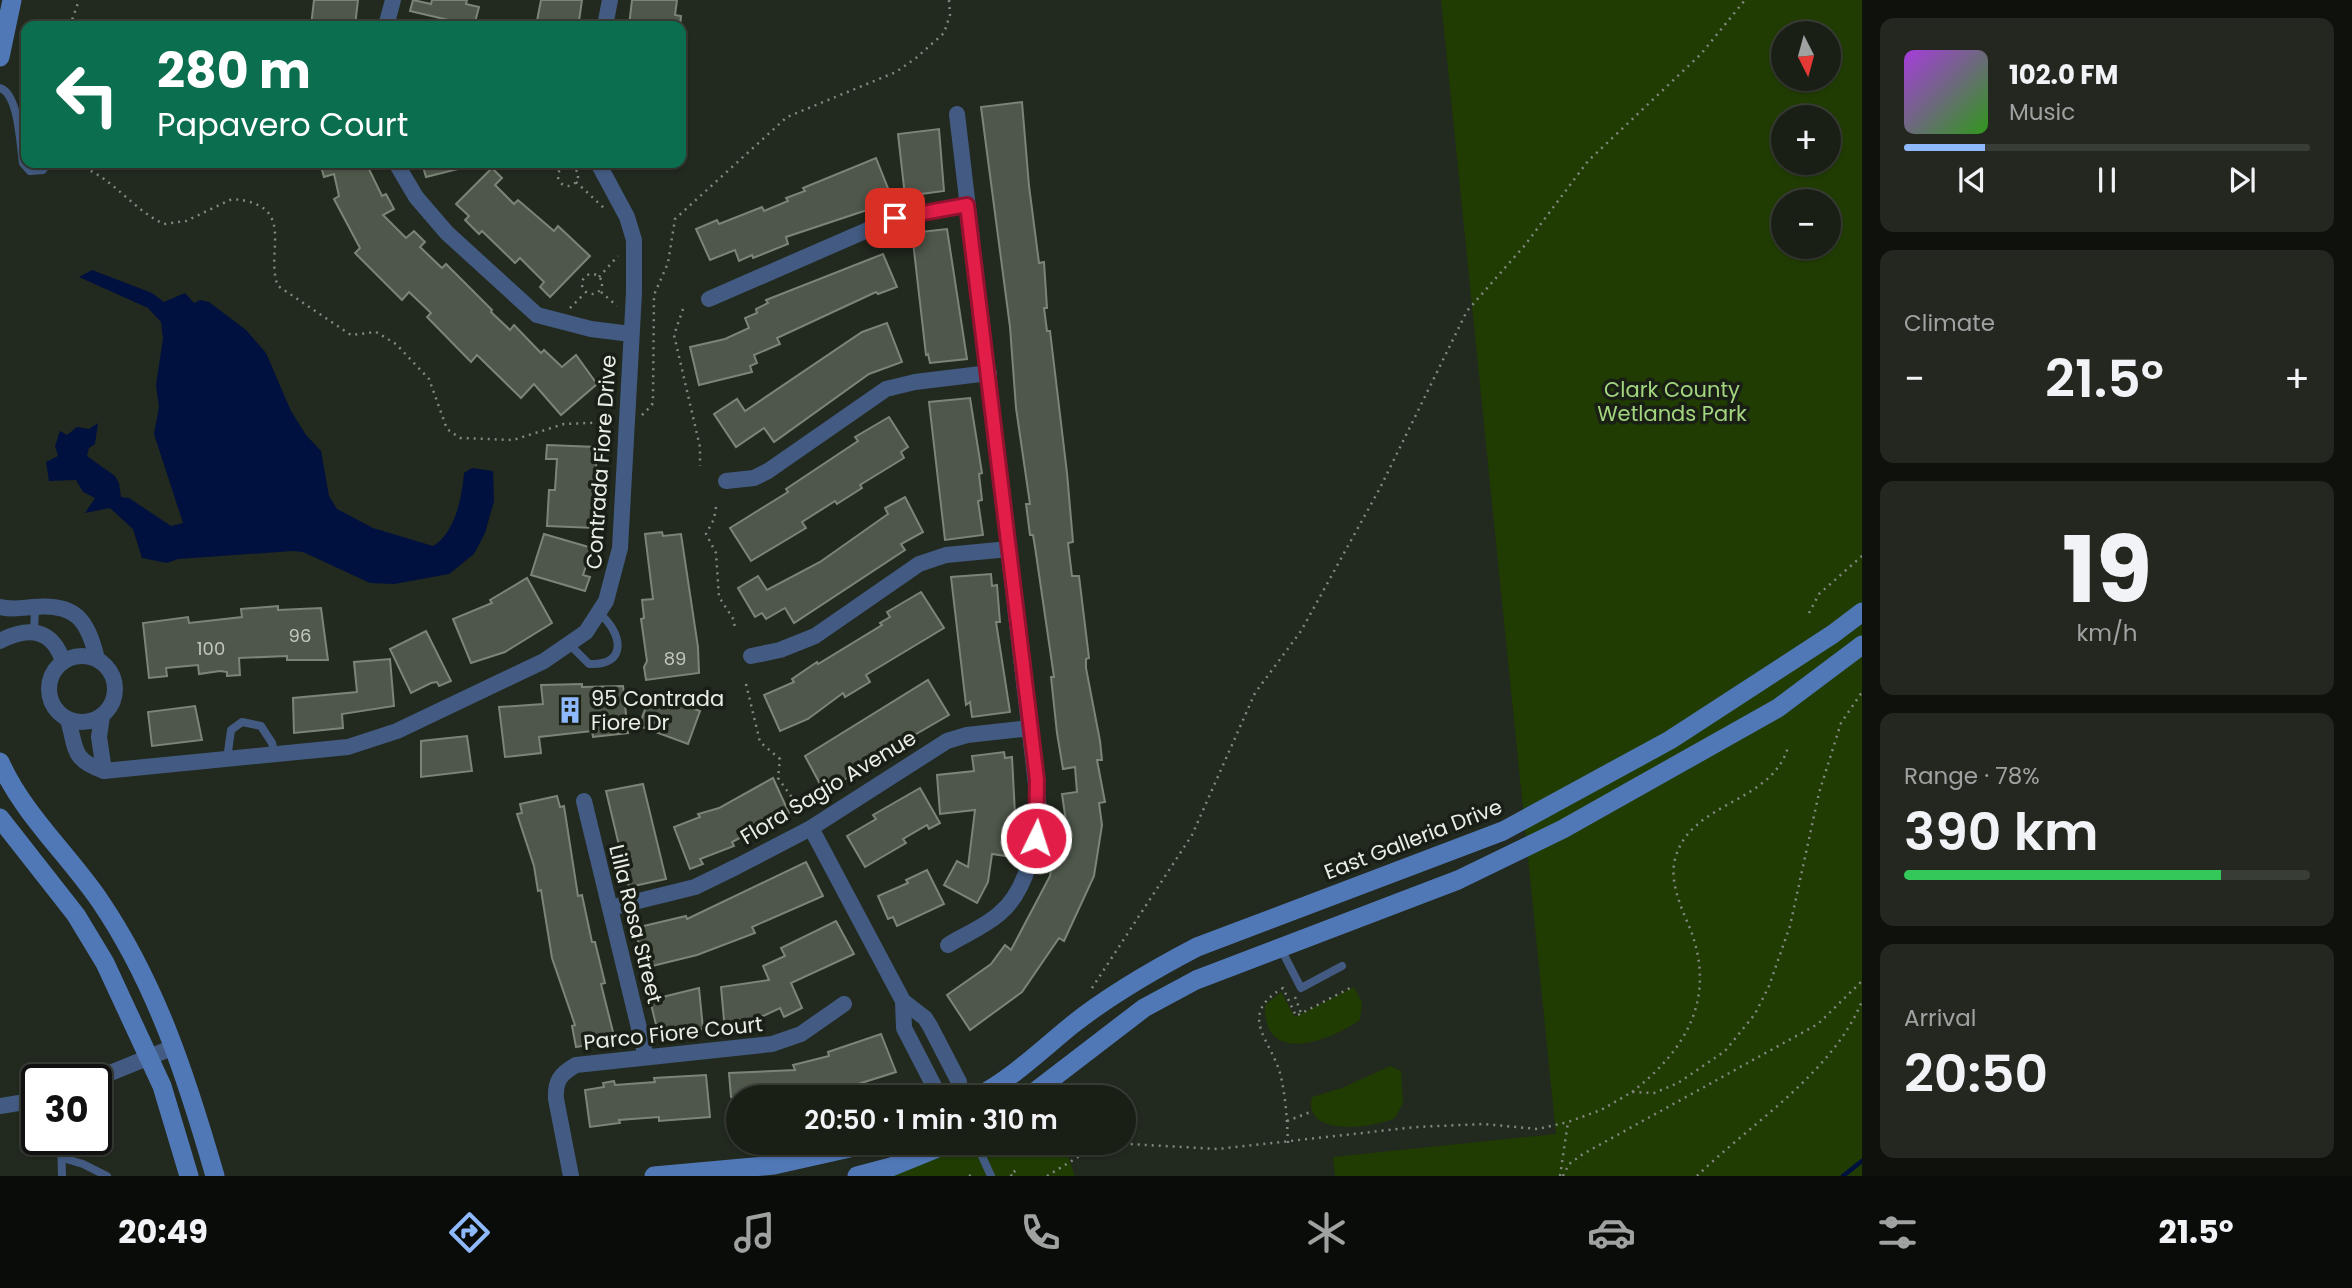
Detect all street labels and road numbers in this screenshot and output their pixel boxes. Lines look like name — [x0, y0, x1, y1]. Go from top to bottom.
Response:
street label: Contrada Fiore Drive — [579, 354, 623, 570]
street label: Flora Sagio Avenue — [735, 723, 921, 851]
street label: East Galleria Drive — [1320, 792, 1506, 886]
street label: Lilla Rosa Street — [602, 841, 670, 1007]
street label: Parco Fiore Court — [582, 1009, 764, 1057]

